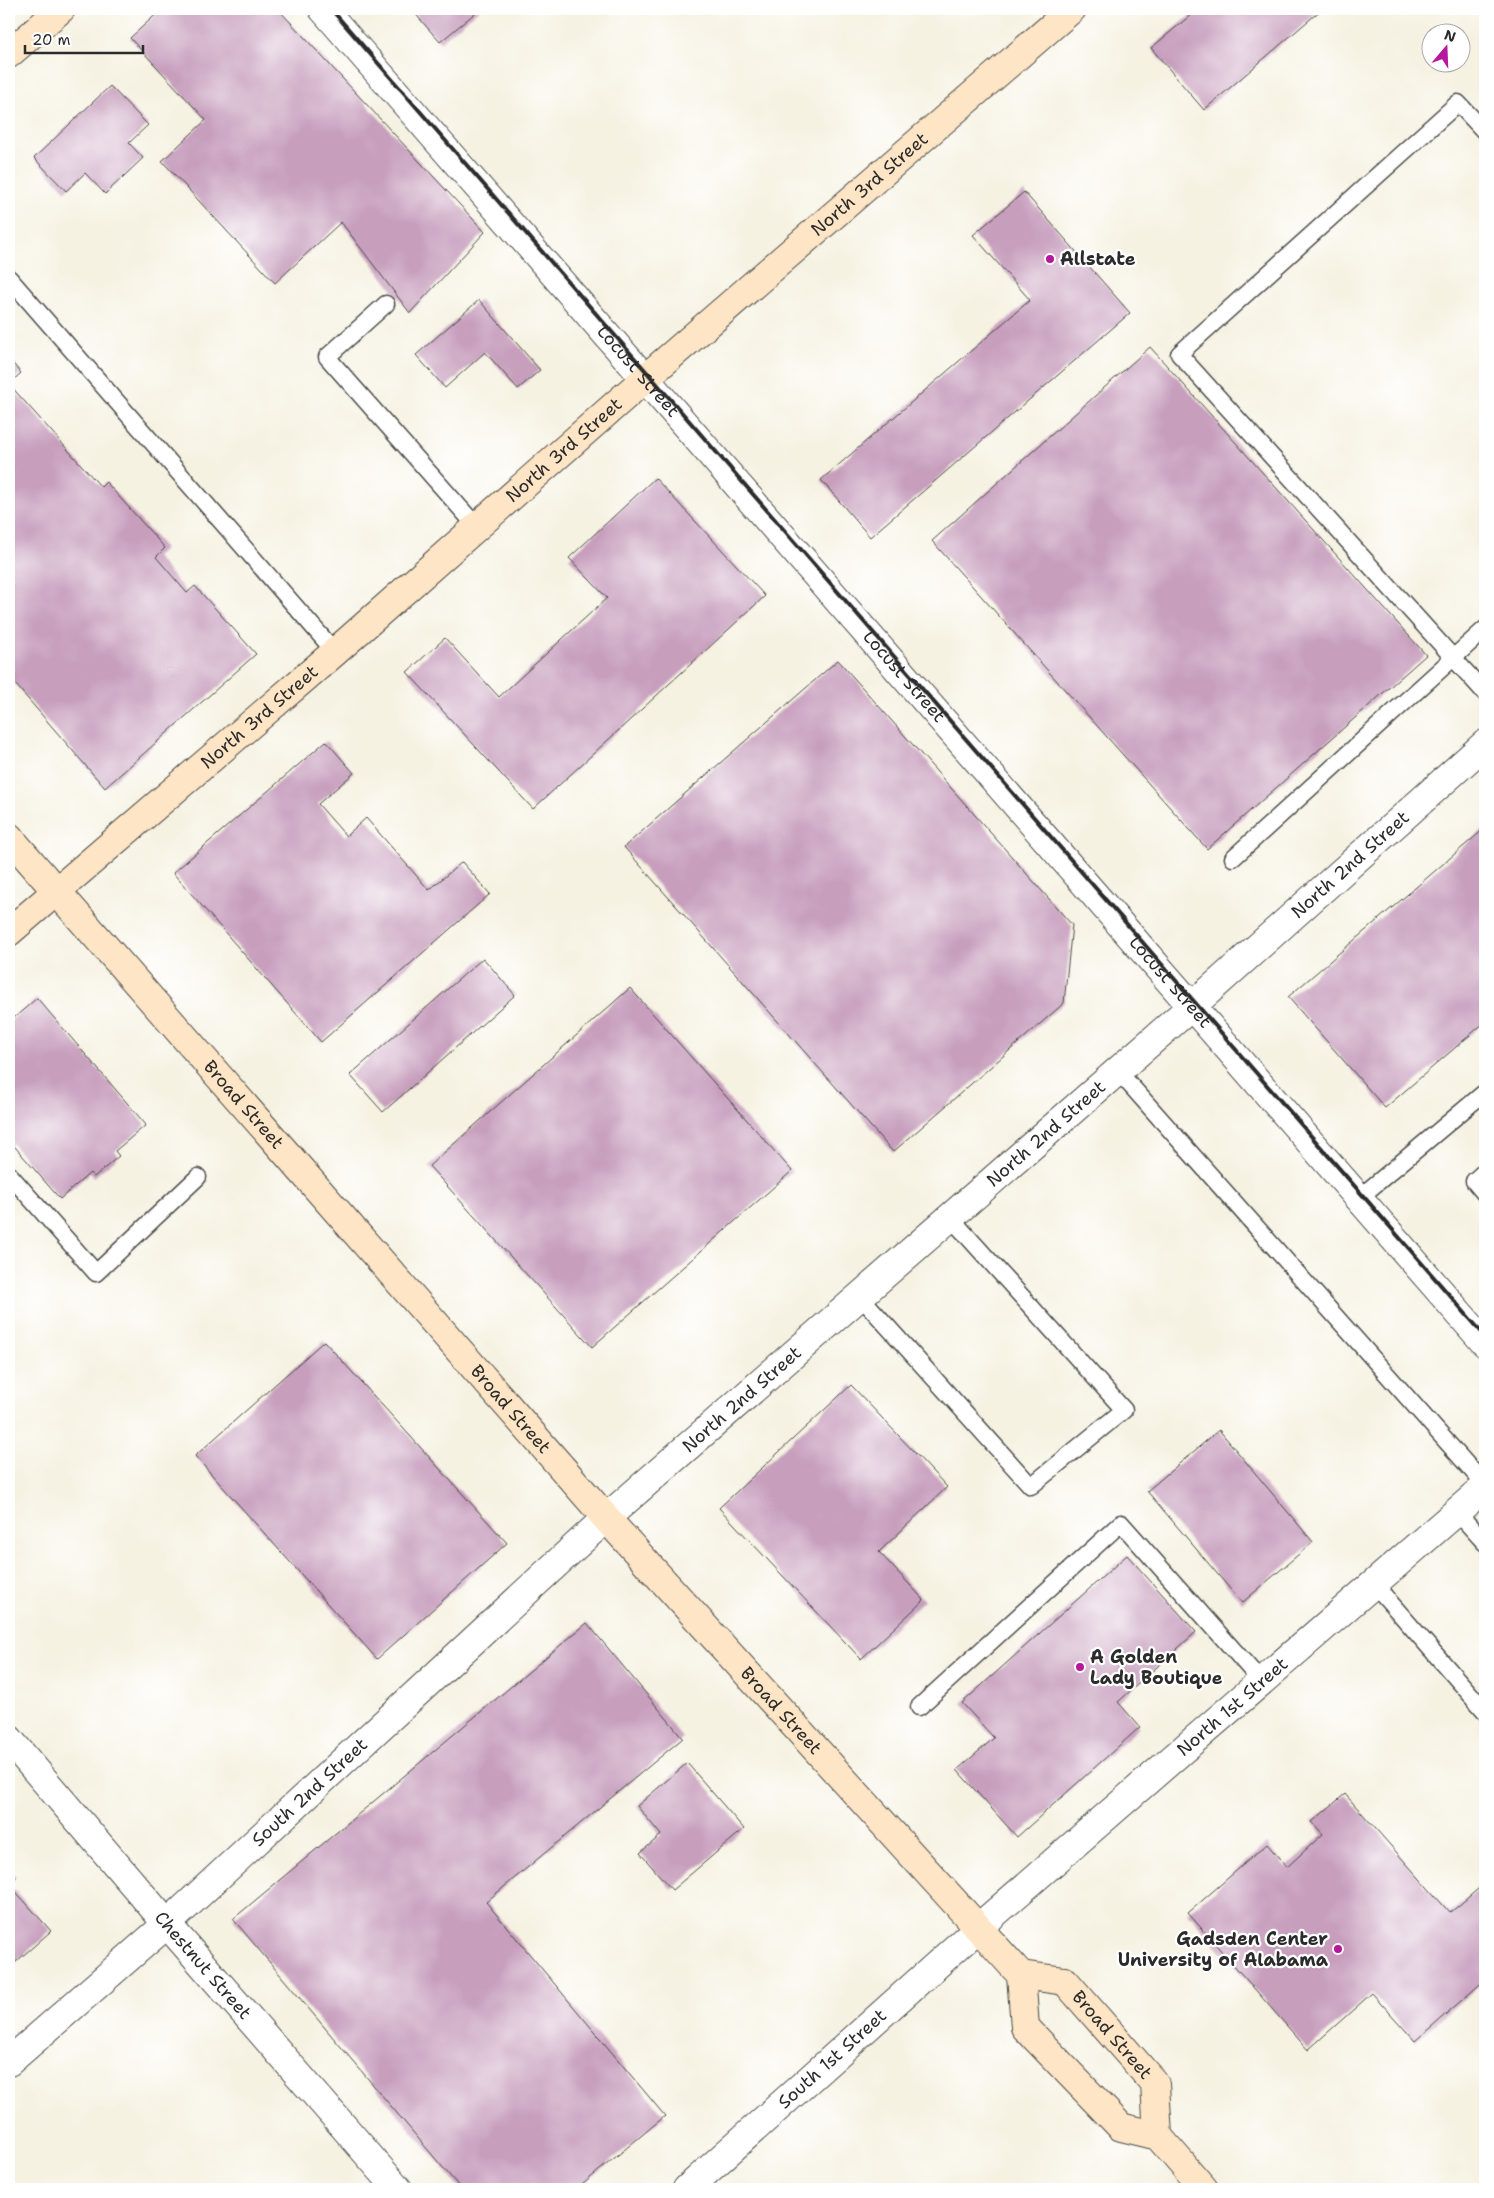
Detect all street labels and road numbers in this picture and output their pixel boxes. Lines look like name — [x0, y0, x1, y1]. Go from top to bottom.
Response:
street label: North 3rd Street — [806, 127, 933, 242]
street label: Locust Street — [592, 320, 685, 422]
street label: North 3rd Street — [501, 392, 627, 508]
street label: Locust Street — [858, 625, 951, 728]
street label: North 3rd Street — [196, 660, 323, 774]
street label: North 2nd Street — [1286, 805, 1414, 924]
street label: Locust Street — [1124, 931, 1217, 1033]
street label: Broad Street — [198, 1055, 289, 1154]
street label: North 2nd Street — [981, 1075, 1111, 1192]
street label: North 2nd Street — [677, 1341, 806, 1458]
street label: Broad Street — [465, 1360, 556, 1459]
street label: North 1st Street — [1172, 1652, 1293, 1762]
street label: Broad Street — [735, 1662, 827, 1760]
street label: South 2nd Street — [247, 1732, 373, 1852]
street label: Chestnut Street — [149, 1906, 257, 2024]
street label: Broad Street — [1067, 1985, 1158, 2085]
street label: South 1st Street — [773, 2004, 892, 2114]

